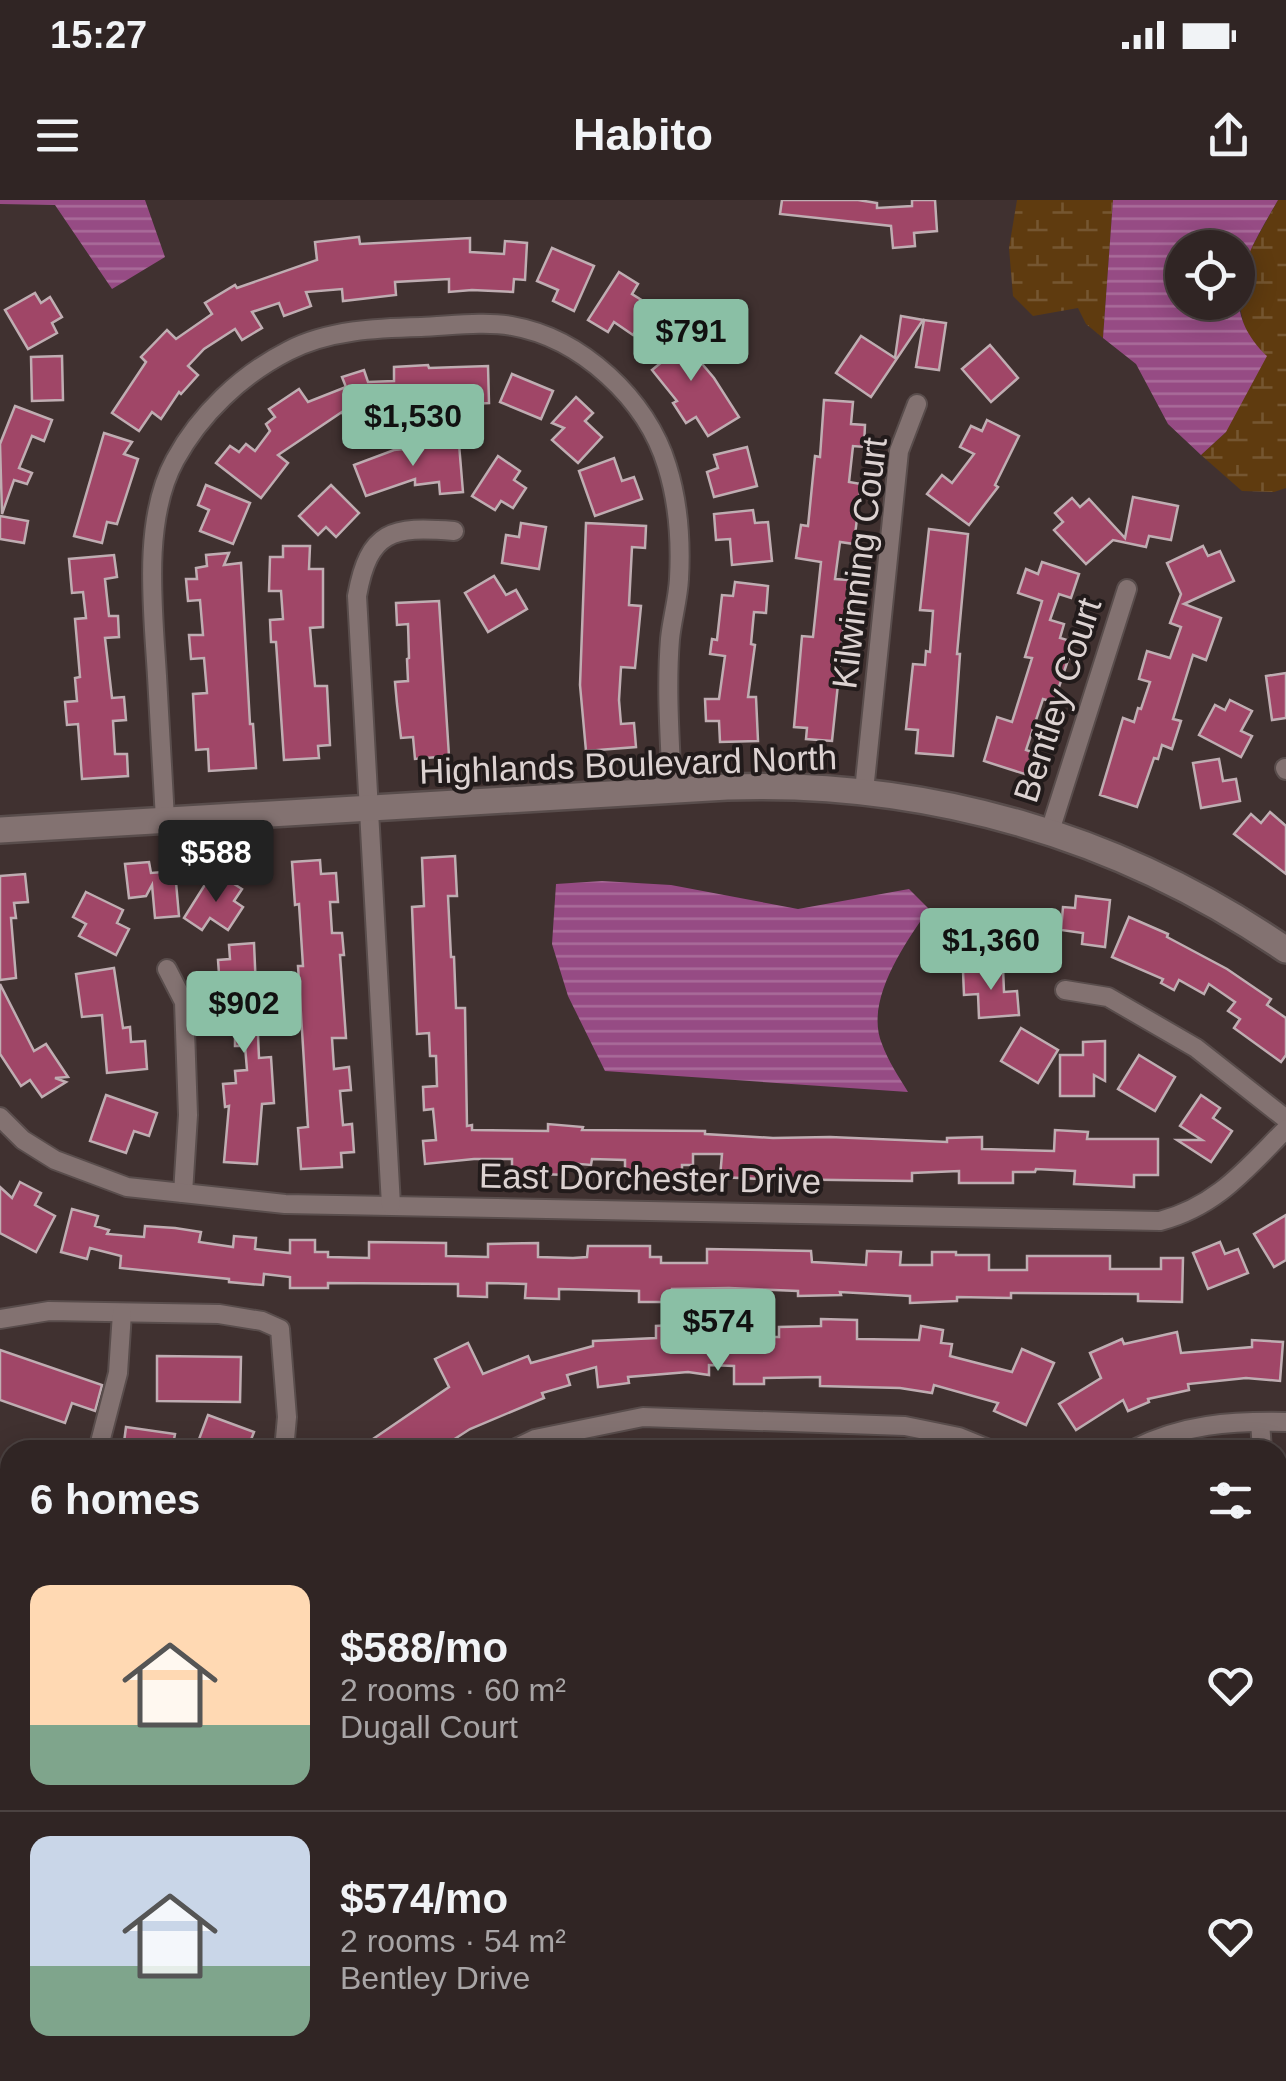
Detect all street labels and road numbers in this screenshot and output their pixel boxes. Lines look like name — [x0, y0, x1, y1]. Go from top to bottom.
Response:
street label: Kilwinning Court — [824, 435, 894, 691]
street label: Bentley Court — [1006, 593, 1108, 807]
street label: Highlands Boulevard North — [418, 737, 838, 791]
street label: East Dorchester Drive — [479, 1156, 821, 1200]

